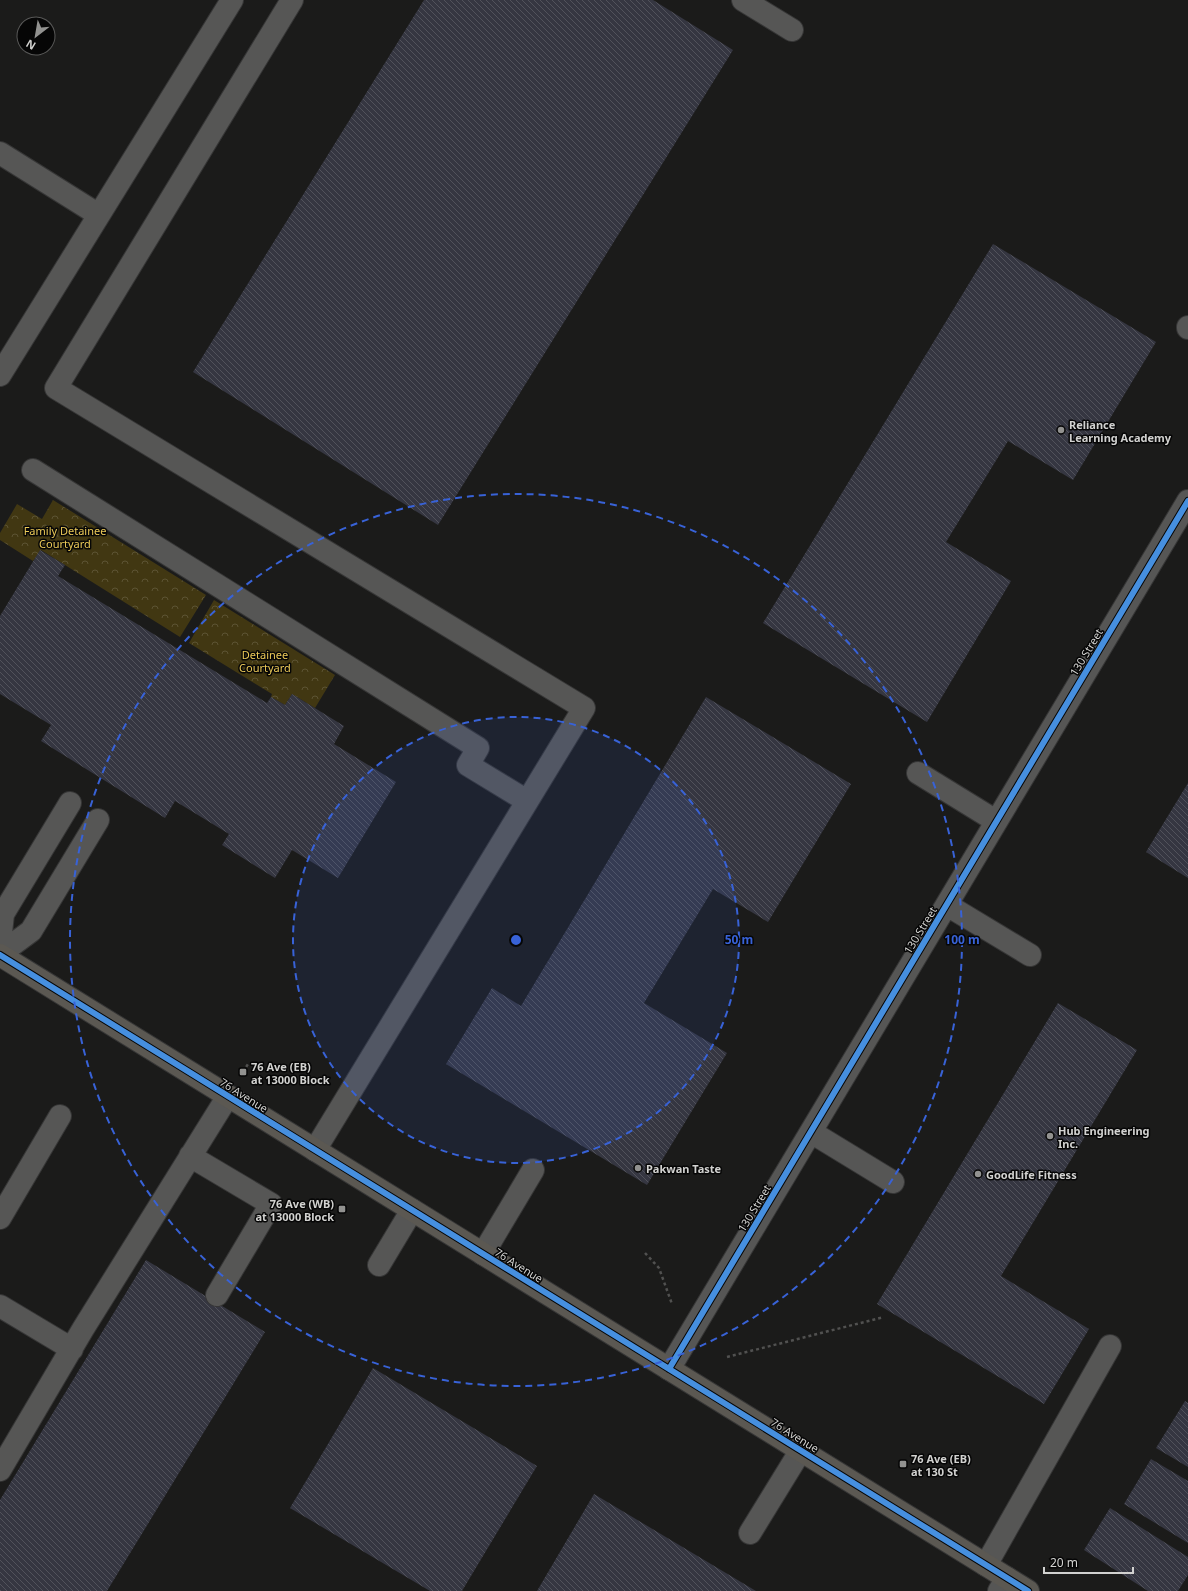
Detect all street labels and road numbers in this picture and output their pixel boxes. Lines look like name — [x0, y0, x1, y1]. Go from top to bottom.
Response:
street label: 130 Street — [1066, 626, 1106, 678]
street label: 130 Street — [900, 904, 940, 956]
street label: 76 Avenue — [217, 1074, 271, 1116]
street label: 130 Street — [734, 1182, 774, 1234]
street label: 76 Avenue — [492, 1244, 546, 1286]
street label: 76 Avenue — [768, 1414, 822, 1456]

